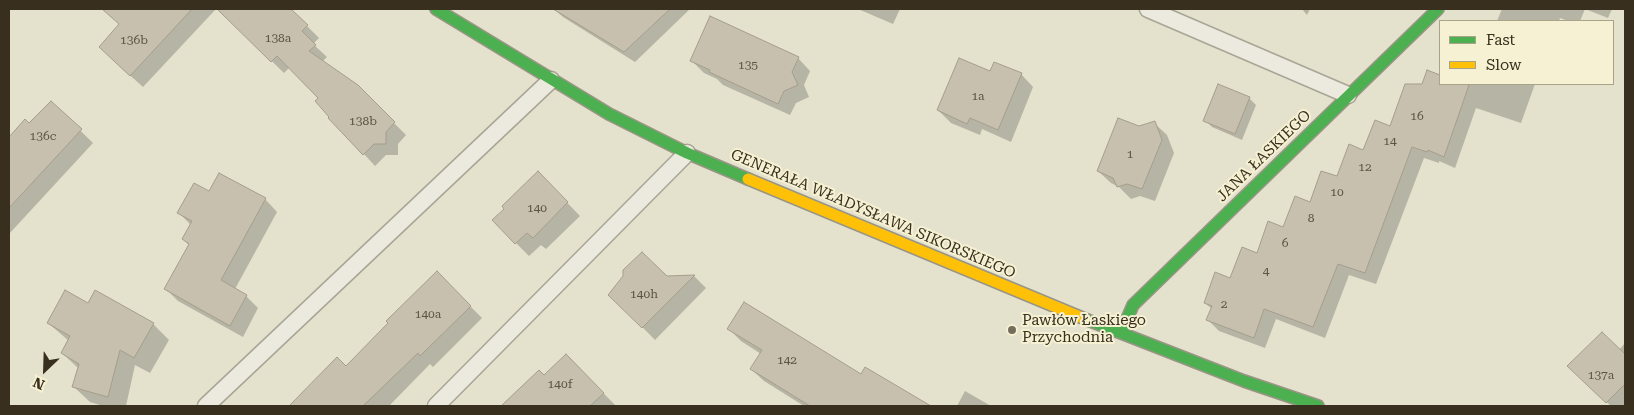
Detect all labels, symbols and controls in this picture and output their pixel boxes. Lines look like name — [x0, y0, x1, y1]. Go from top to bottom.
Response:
legend — [1439, 20, 1614, 85]
house number: 138a — [265, 31, 291, 45]
text: Fast — [1486, 31, 1515, 49]
house number: 136b — [120, 33, 148, 47]
text: Slow — [1486, 56, 1521, 74]
house number: 135 — [738, 58, 758, 72]
house number: 1a — [971, 89, 985, 103]
street label: JANA ŁASKIEGO — [1213, 107, 1315, 205]
house number: 16 — [1410, 109, 1424, 123]
house number: 138b — [349, 114, 377, 128]
house number: 136c — [30, 129, 56, 143]
house number: 14 — [1383, 134, 1397, 148]
street label: GENERAŁA WŁADYSŁAWA SIKORSKIEGO — [728, 146, 1018, 282]
house number: 1 — [1127, 147, 1133, 161]
house number: 12 — [1358, 160, 1372, 174]
house number: 10 — [1330, 185, 1344, 199]
house number: 140 — [527, 201, 547, 215]
house number: 8 — [1308, 211, 1314, 225]
house number: 6 — [1282, 236, 1288, 250]
house number: 4 — [1263, 264, 1269, 278]
house number: 140h — [630, 287, 658, 301]
house number: 2 — [1221, 297, 1227, 311]
house number: 140a — [415, 307, 441, 321]
place label: Pawłów Łaskiego Przychodnia — [1022, 312, 1146, 347]
marker: Pawłów Łaskiego Przychodnia — [1006, 324, 1018, 336]
north arrow — [20, 345, 70, 395]
house number: 142 — [777, 353, 797, 367]
house number: 137a — [1588, 368, 1614, 382]
text: N — [31, 374, 47, 393]
house number: 140f — [548, 377, 572, 391]

